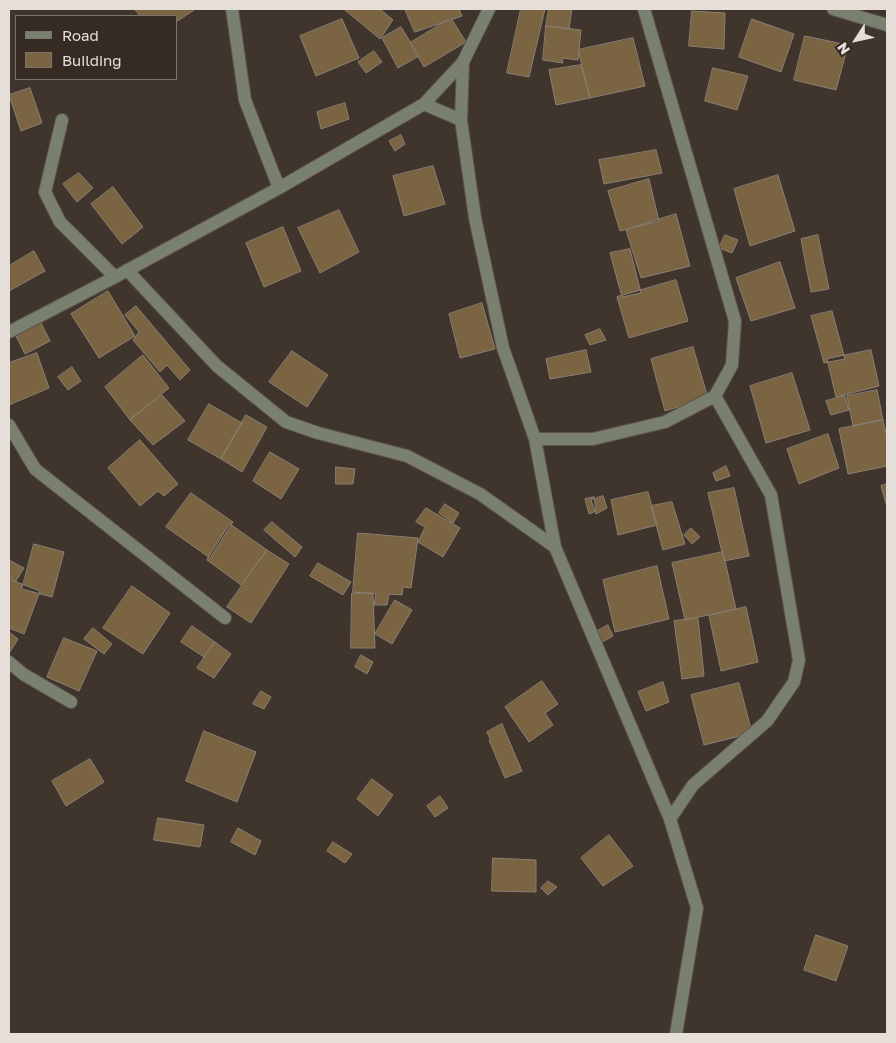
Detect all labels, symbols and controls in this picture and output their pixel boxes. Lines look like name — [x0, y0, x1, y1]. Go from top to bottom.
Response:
legend — [15, 15, 178, 80]
north arrow — [831, 15, 881, 65]
text: Road — [62, 26, 99, 44]
text: N — [833, 40, 853, 58]
text: Building — [62, 51, 122, 69]

